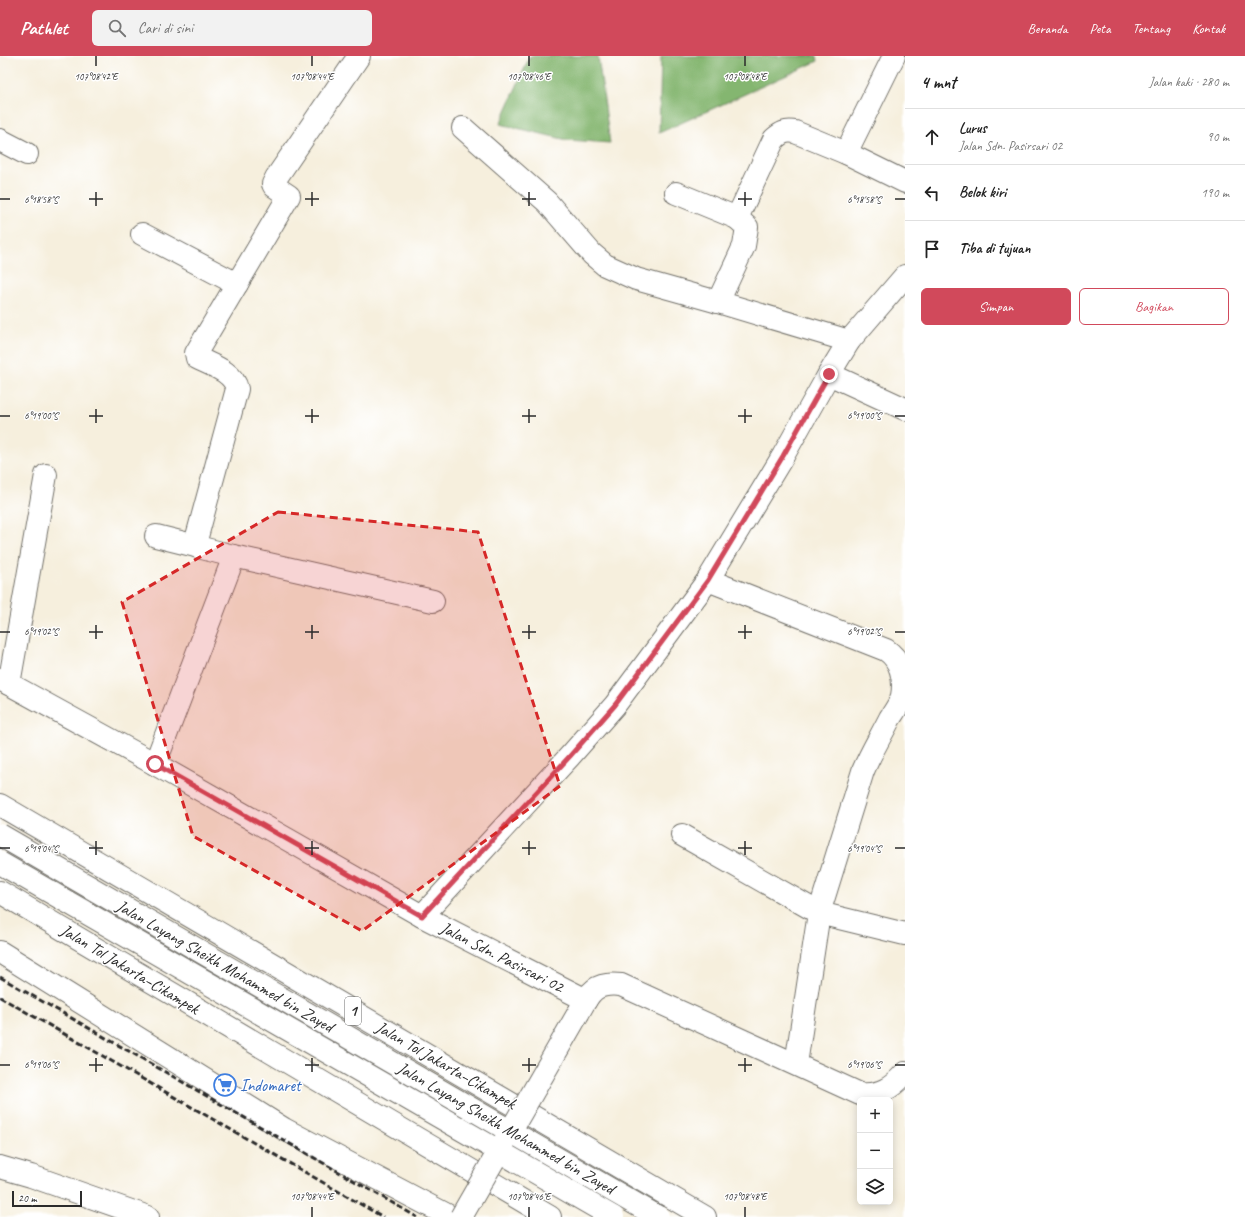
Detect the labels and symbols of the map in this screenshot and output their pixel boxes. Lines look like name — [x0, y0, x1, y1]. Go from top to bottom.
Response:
text: 107°08'42"E — [74, 70, 119, 83]
text: 107°08'44"E — [290, 70, 335, 83]
text: 107°08'46"E — [507, 70, 552, 83]
text: 107°08'48"E — [723, 70, 768, 83]
text: 6°18'58"S — [24, 193, 60, 206]
text: 6°18'58"S — [847, 193, 883, 206]
route end — [820, 365, 838, 383]
text: 6°19'00"S — [24, 409, 60, 422]
text: 6°19'00"S — [847, 409, 883, 422]
text: 6°19'02"S — [24, 625, 60, 638]
text: 6°19'02"S — [847, 625, 883, 638]
route start — [146, 755, 164, 773]
text: 6°19'04"S — [24, 842, 60, 855]
text: 6°19'04"S — [847, 842, 883, 855]
street label: Jalan Layang Sheikh Mohammed bin Zayed — [112, 895, 339, 1038]
street label: Jalan Sdn. Pasirsari 02 — [436, 916, 568, 998]
street label: Jalan Tol Jakarta–Cikampek — [56, 919, 205, 1020]
road number: 1 — [345, 997, 361, 1025]
street label: Jalan Tol Jakarta–Cikampek — [372, 1016, 521, 1114]
street label: Jalan Layang Sheikh Mohammed bin Zayed — [393, 1057, 620, 1200]
text: 6°19'06"S — [24, 1058, 60, 1071]
text: 6°19'06"S — [847, 1058, 883, 1071]
supermarket icon: Indomaret — [212, 1072, 238, 1098]
place label: Indomaret — [240, 1075, 303, 1096]
scale bar — [12, 1189, 82, 1208]
text: 107°08'44"E — [290, 1190, 335, 1203]
text: 107°08'46"E — [507, 1190, 552, 1203]
text: 107°08'48"E — [723, 1190, 768, 1203]

